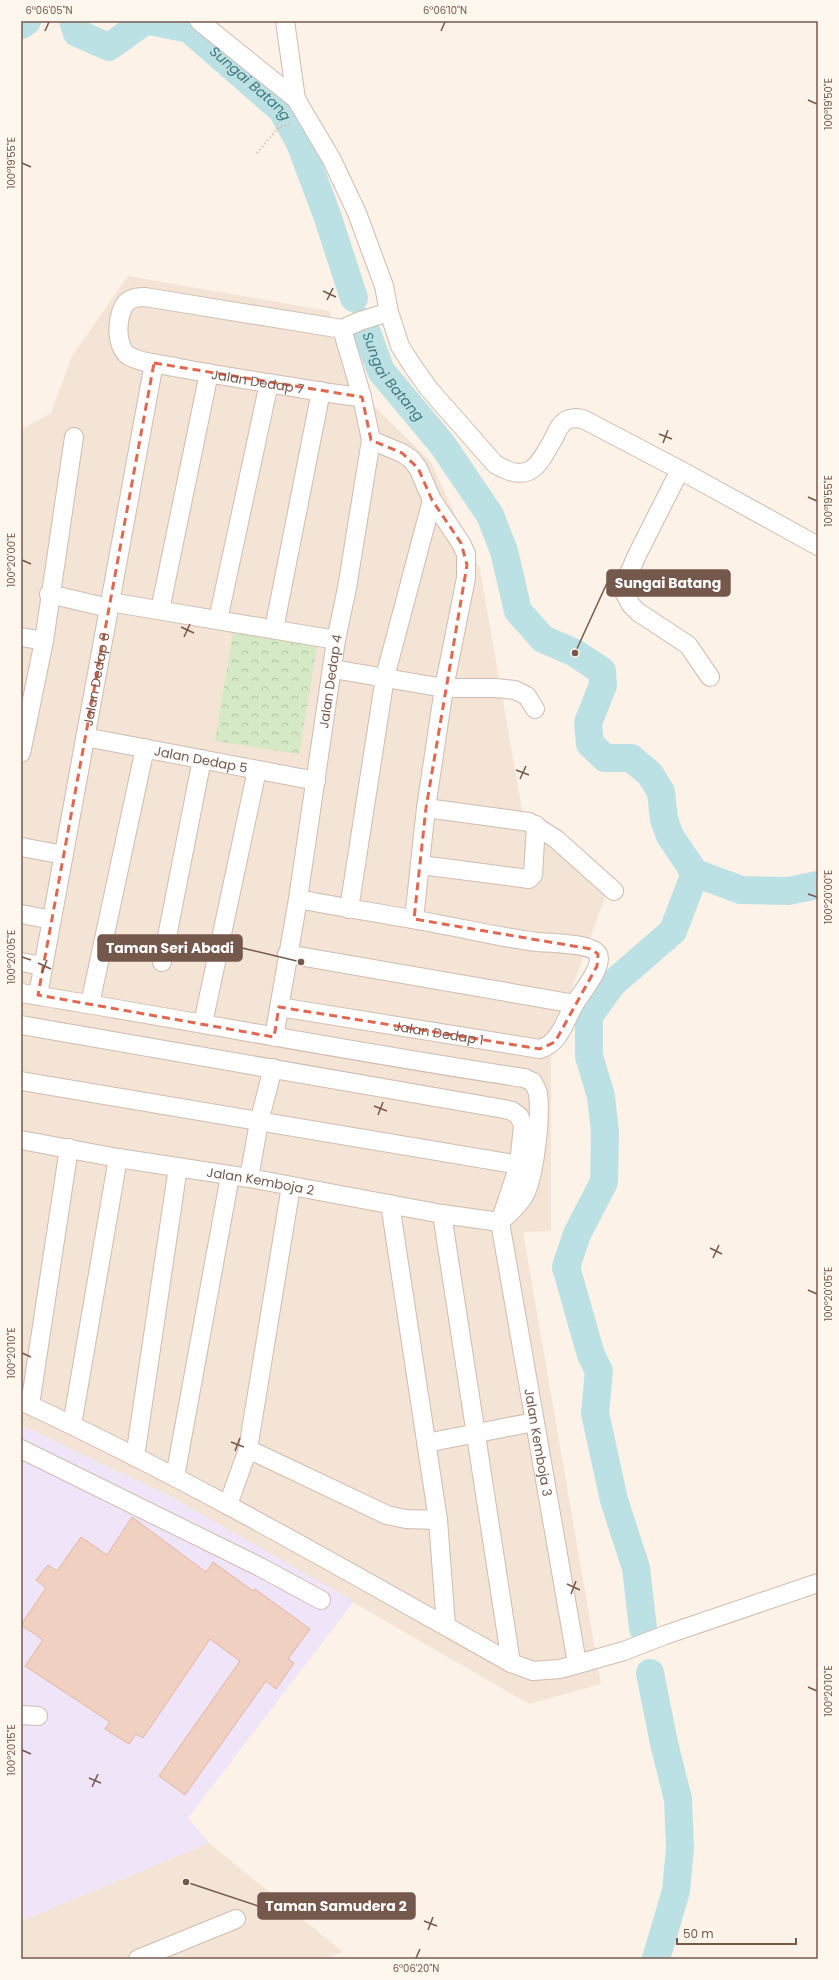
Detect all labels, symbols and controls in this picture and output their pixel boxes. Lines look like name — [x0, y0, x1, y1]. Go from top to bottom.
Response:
text: 6°06'05"N — [25, 3, 73, 18]
text: 6°06'10"N — [423, 3, 467, 18]
water label: Sungai Batang — [205, 41, 296, 125]
text: 100°19'50"E — [821, 78, 836, 130]
text: 100°19'55"E — [4, 137, 19, 189]
water label: Sungai Batang — [357, 329, 429, 426]
street label: Jalan Dedap 7 — [210, 364, 306, 398]
text: 100°19'55"E — [821, 475, 836, 527]
text: 100°20'00"E — [4, 533, 19, 587]
callout: Sungai Batang — [607, 570, 730, 596]
text: Sungai Batang — [615, 573, 721, 593]
street label: Jalan Dedap 8 — [78, 631, 114, 728]
street label: Jalan Dedap 4 — [314, 633, 346, 730]
street label: Jalan Dedap 5 — [153, 741, 249, 777]
text: 100°20'00"E — [821, 870, 836, 924]
text: 100°20'05"E — [4, 930, 19, 984]
callout: Taman Seri Abadi — [98, 935, 242, 961]
text: Taman Seri Abadi — [106, 938, 234, 958]
street label: Jalan Dedap 1 — [393, 1016, 485, 1049]
street label: Jalan Kemboja 2 — [205, 1162, 316, 1199]
text: 100°20'05"E — [821, 1267, 836, 1321]
text: 100°20'10"E — [4, 1327, 19, 1379]
street label: Jalan Kemboja 3 — [520, 1387, 557, 1498]
text: 100°20'10"E — [821, 1665, 836, 1717]
text: 100°20'15"E — [4, 1724, 19, 1776]
callout: Taman Samudera 2 — [258, 1893, 415, 1919]
text: Taman Samudera 2 — [265, 1896, 407, 1916]
scale bar — [677, 1920, 796, 1946]
text: 50 m — [683, 1925, 714, 1942]
text: 6°06'20"N — [393, 1961, 439, 1976]

